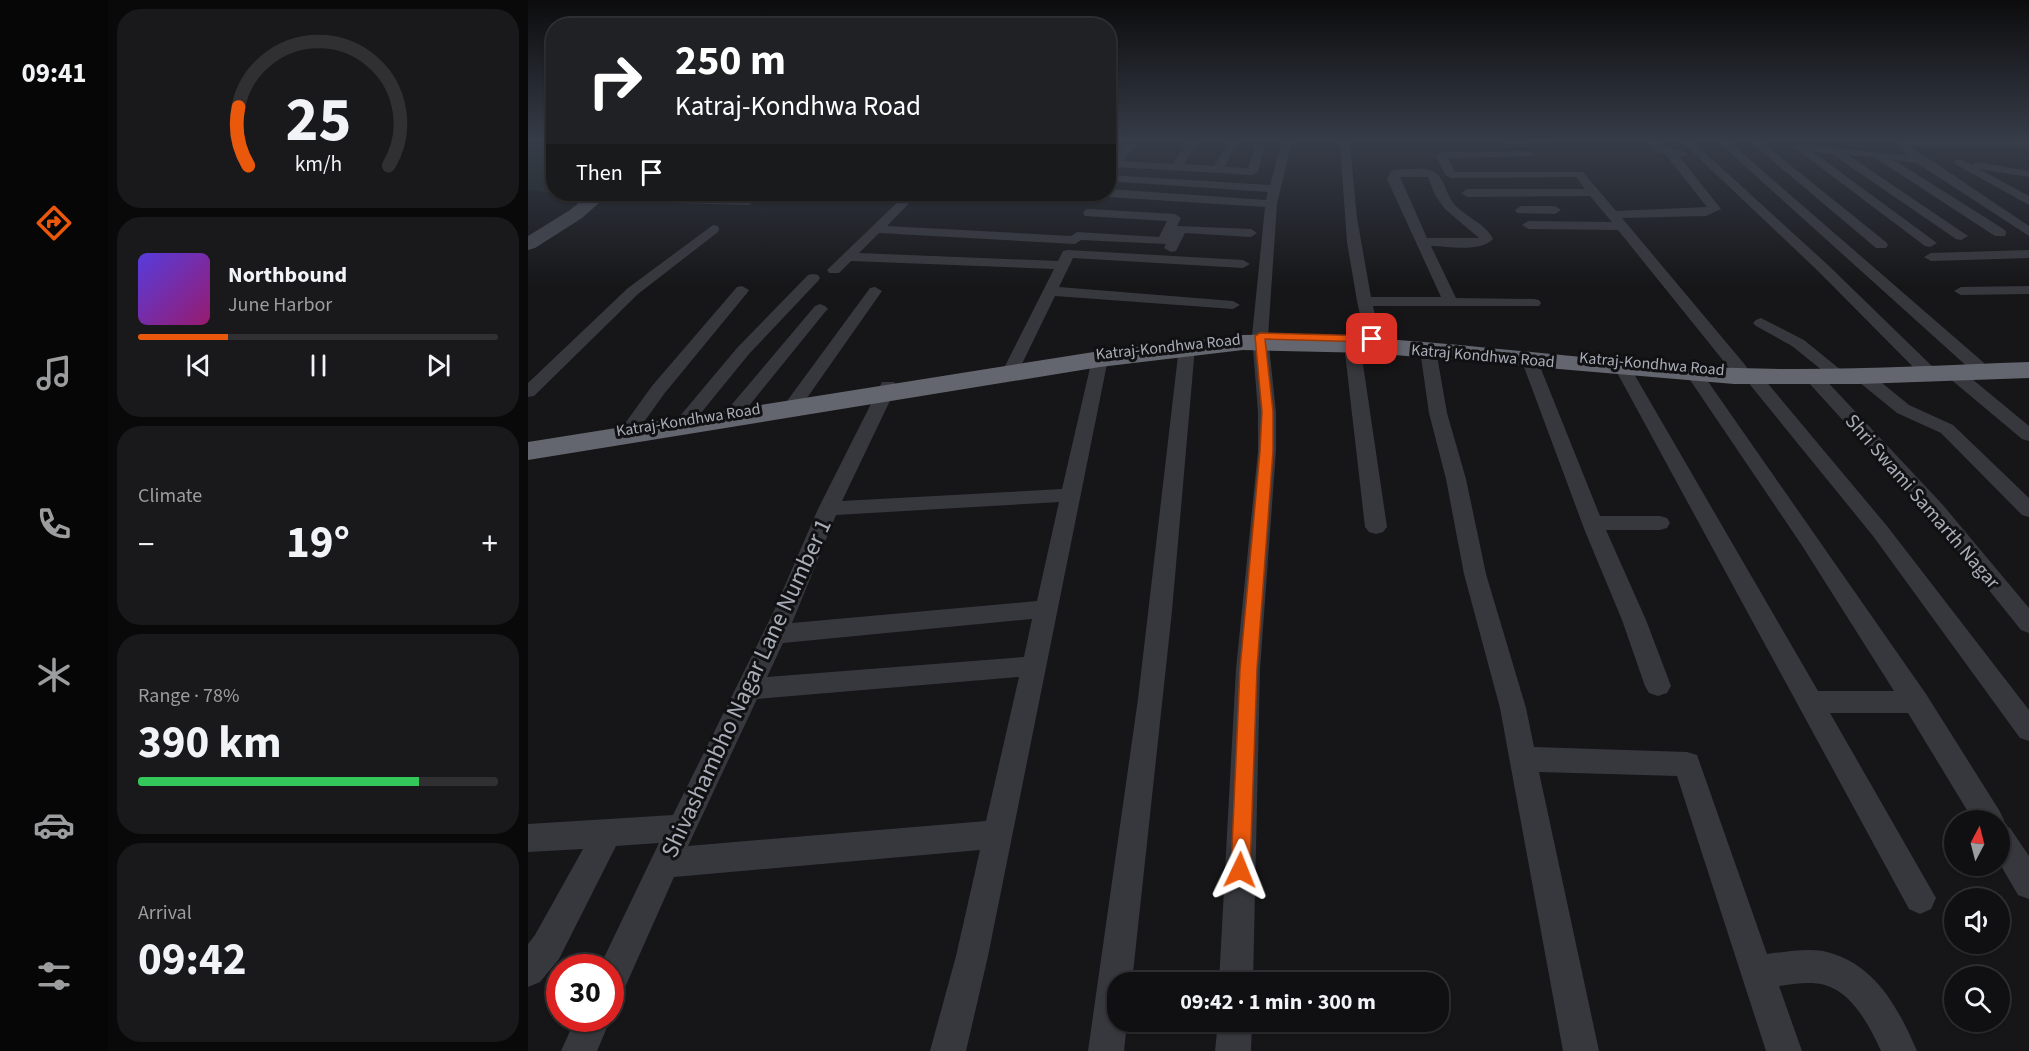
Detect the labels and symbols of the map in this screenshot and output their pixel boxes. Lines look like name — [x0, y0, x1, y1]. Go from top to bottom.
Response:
pin — [1346, 313, 1397, 364]
street label: Katraj-Kondhwa Road — [1094, 328, 1242, 366]
street label: Katraj Kondhwa Road — [1410, 339, 1556, 373]
street label: Katraj-Kondhwa Road — [1578, 347, 1725, 381]
street label: Katraj-Kondhwa Road — [614, 398, 762, 442]
street label: Shri Swami Samarth Nagar — [1838, 408, 2006, 595]
street label: Shivashambho Nagar Lane Number 1 — [652, 513, 841, 864]
north arrow — [1944, 810, 2010, 876]
position arrow — [1208, 838, 1272, 902]
speed limit sign: 30 — [546, 954, 624, 1032]

